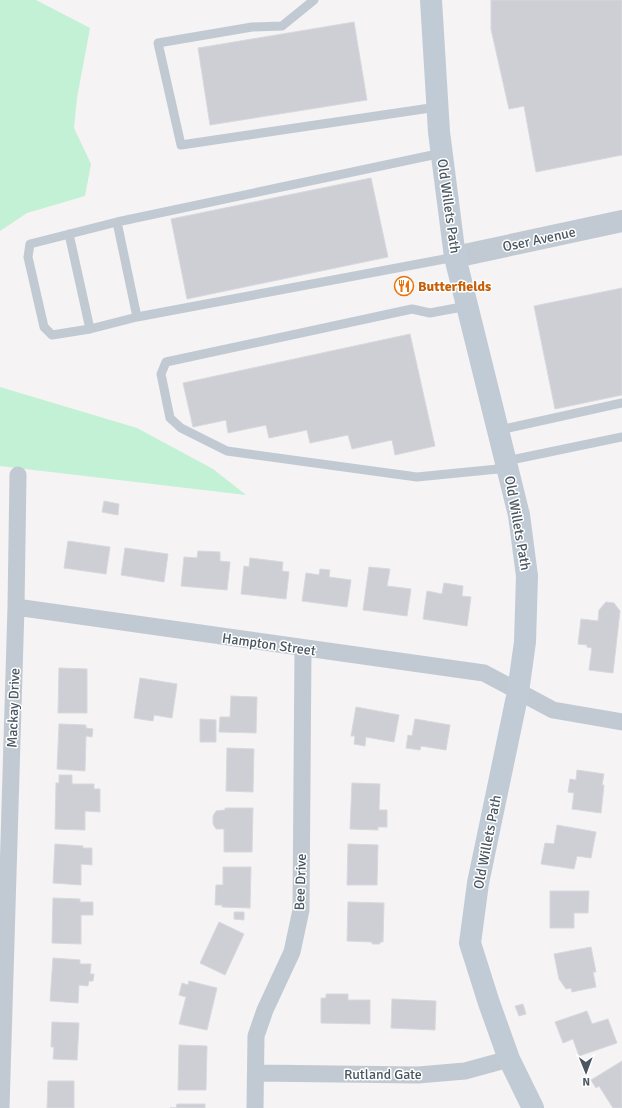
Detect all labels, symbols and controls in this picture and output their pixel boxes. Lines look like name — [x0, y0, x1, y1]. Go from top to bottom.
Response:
street label: Old Willets Path — [433, 158, 464, 255]
street label: Oser Avenue — [501, 223, 577, 256]
restaurant icon: Butterfields — [393, 275, 415, 297]
place label: Butterfields — [418, 278, 491, 295]
street label: Old Willets Path — [501, 475, 534, 572]
street label: Hampton Street — [221, 630, 317, 659]
street label: Mackay Drive — [4, 668, 23, 748]
street label: Old Willets Path — [470, 794, 505, 891]
street label: Bee Drive — [291, 853, 310, 911]
north arrow — [566, 1052, 606, 1092]
street label: Rutland Gate — [344, 1066, 422, 1083]
text: N — [582, 1075, 590, 1088]

